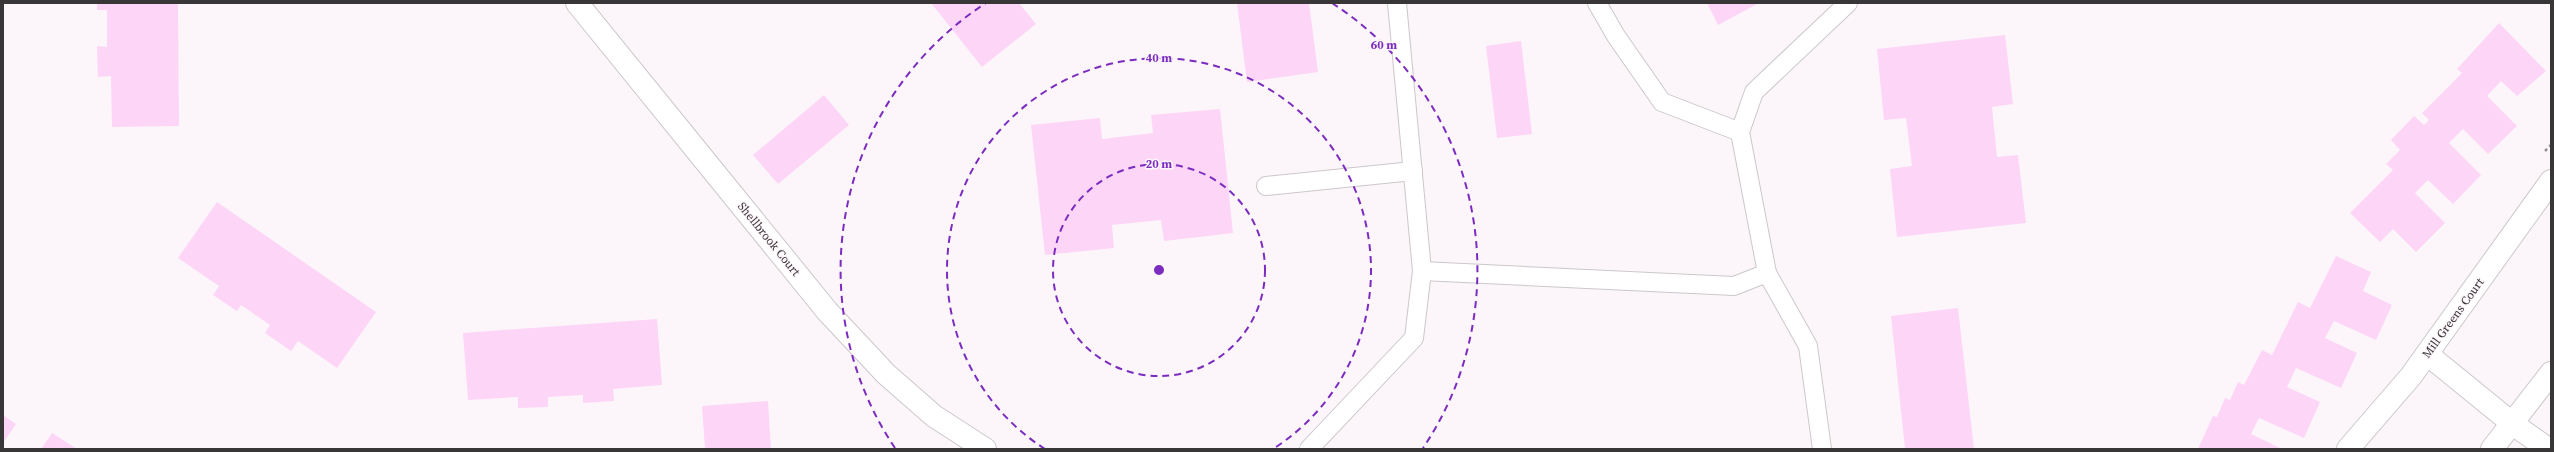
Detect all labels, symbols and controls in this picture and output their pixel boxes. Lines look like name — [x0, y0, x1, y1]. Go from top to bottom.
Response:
text: 60 m — [1371, 37, 1397, 53]
text: 40 m — [1146, 50, 1172, 66]
text: 20 m — [1146, 156, 1172, 172]
street label: Shellbrook Court — [734, 199, 804, 279]
centre of rings — [1152, 263, 1166, 277]
street label: Mill Greens Court — [2419, 275, 2488, 361]

